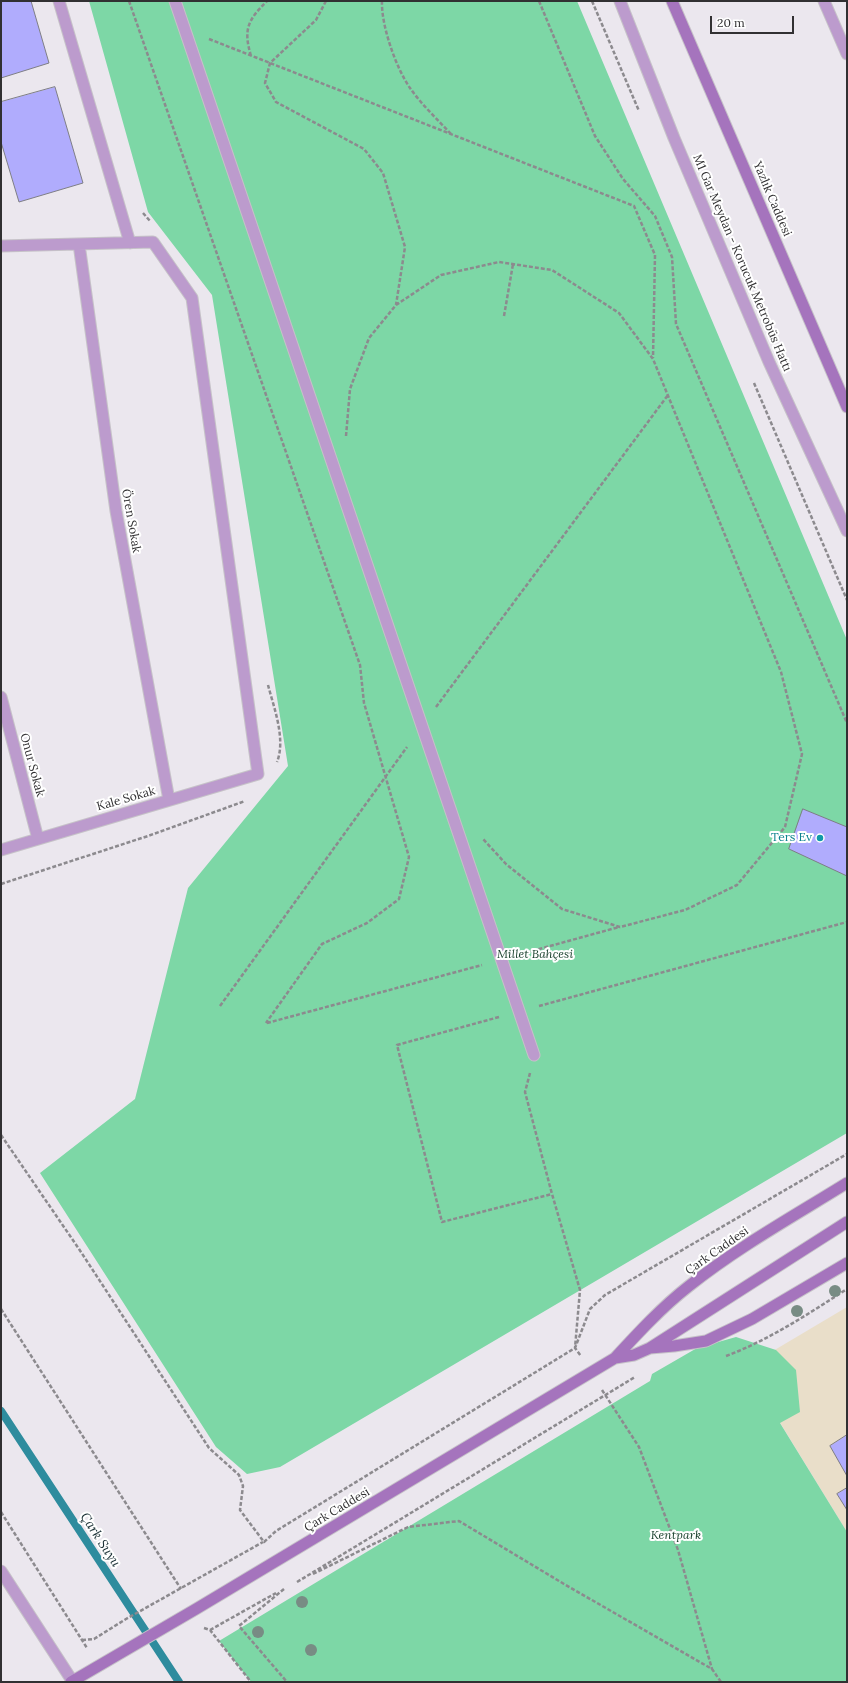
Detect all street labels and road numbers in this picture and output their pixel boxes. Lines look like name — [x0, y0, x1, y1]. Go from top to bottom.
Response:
street label: M1 Gar Meydan - Korucuk Metrobüs Hattı — [690, 152, 794, 374]
street label: Yazlık Caddesi — [750, 159, 794, 239]
street label: Ören Sokak — [118, 488, 144, 554]
street label: Onur Sokak — [17, 732, 47, 798]
street label: Kale Sokak — [95, 784, 157, 814]
street label: Çark Caddesi — [683, 1224, 751, 1278]
street label: Çark Caddesi — [302, 1485, 372, 1535]

